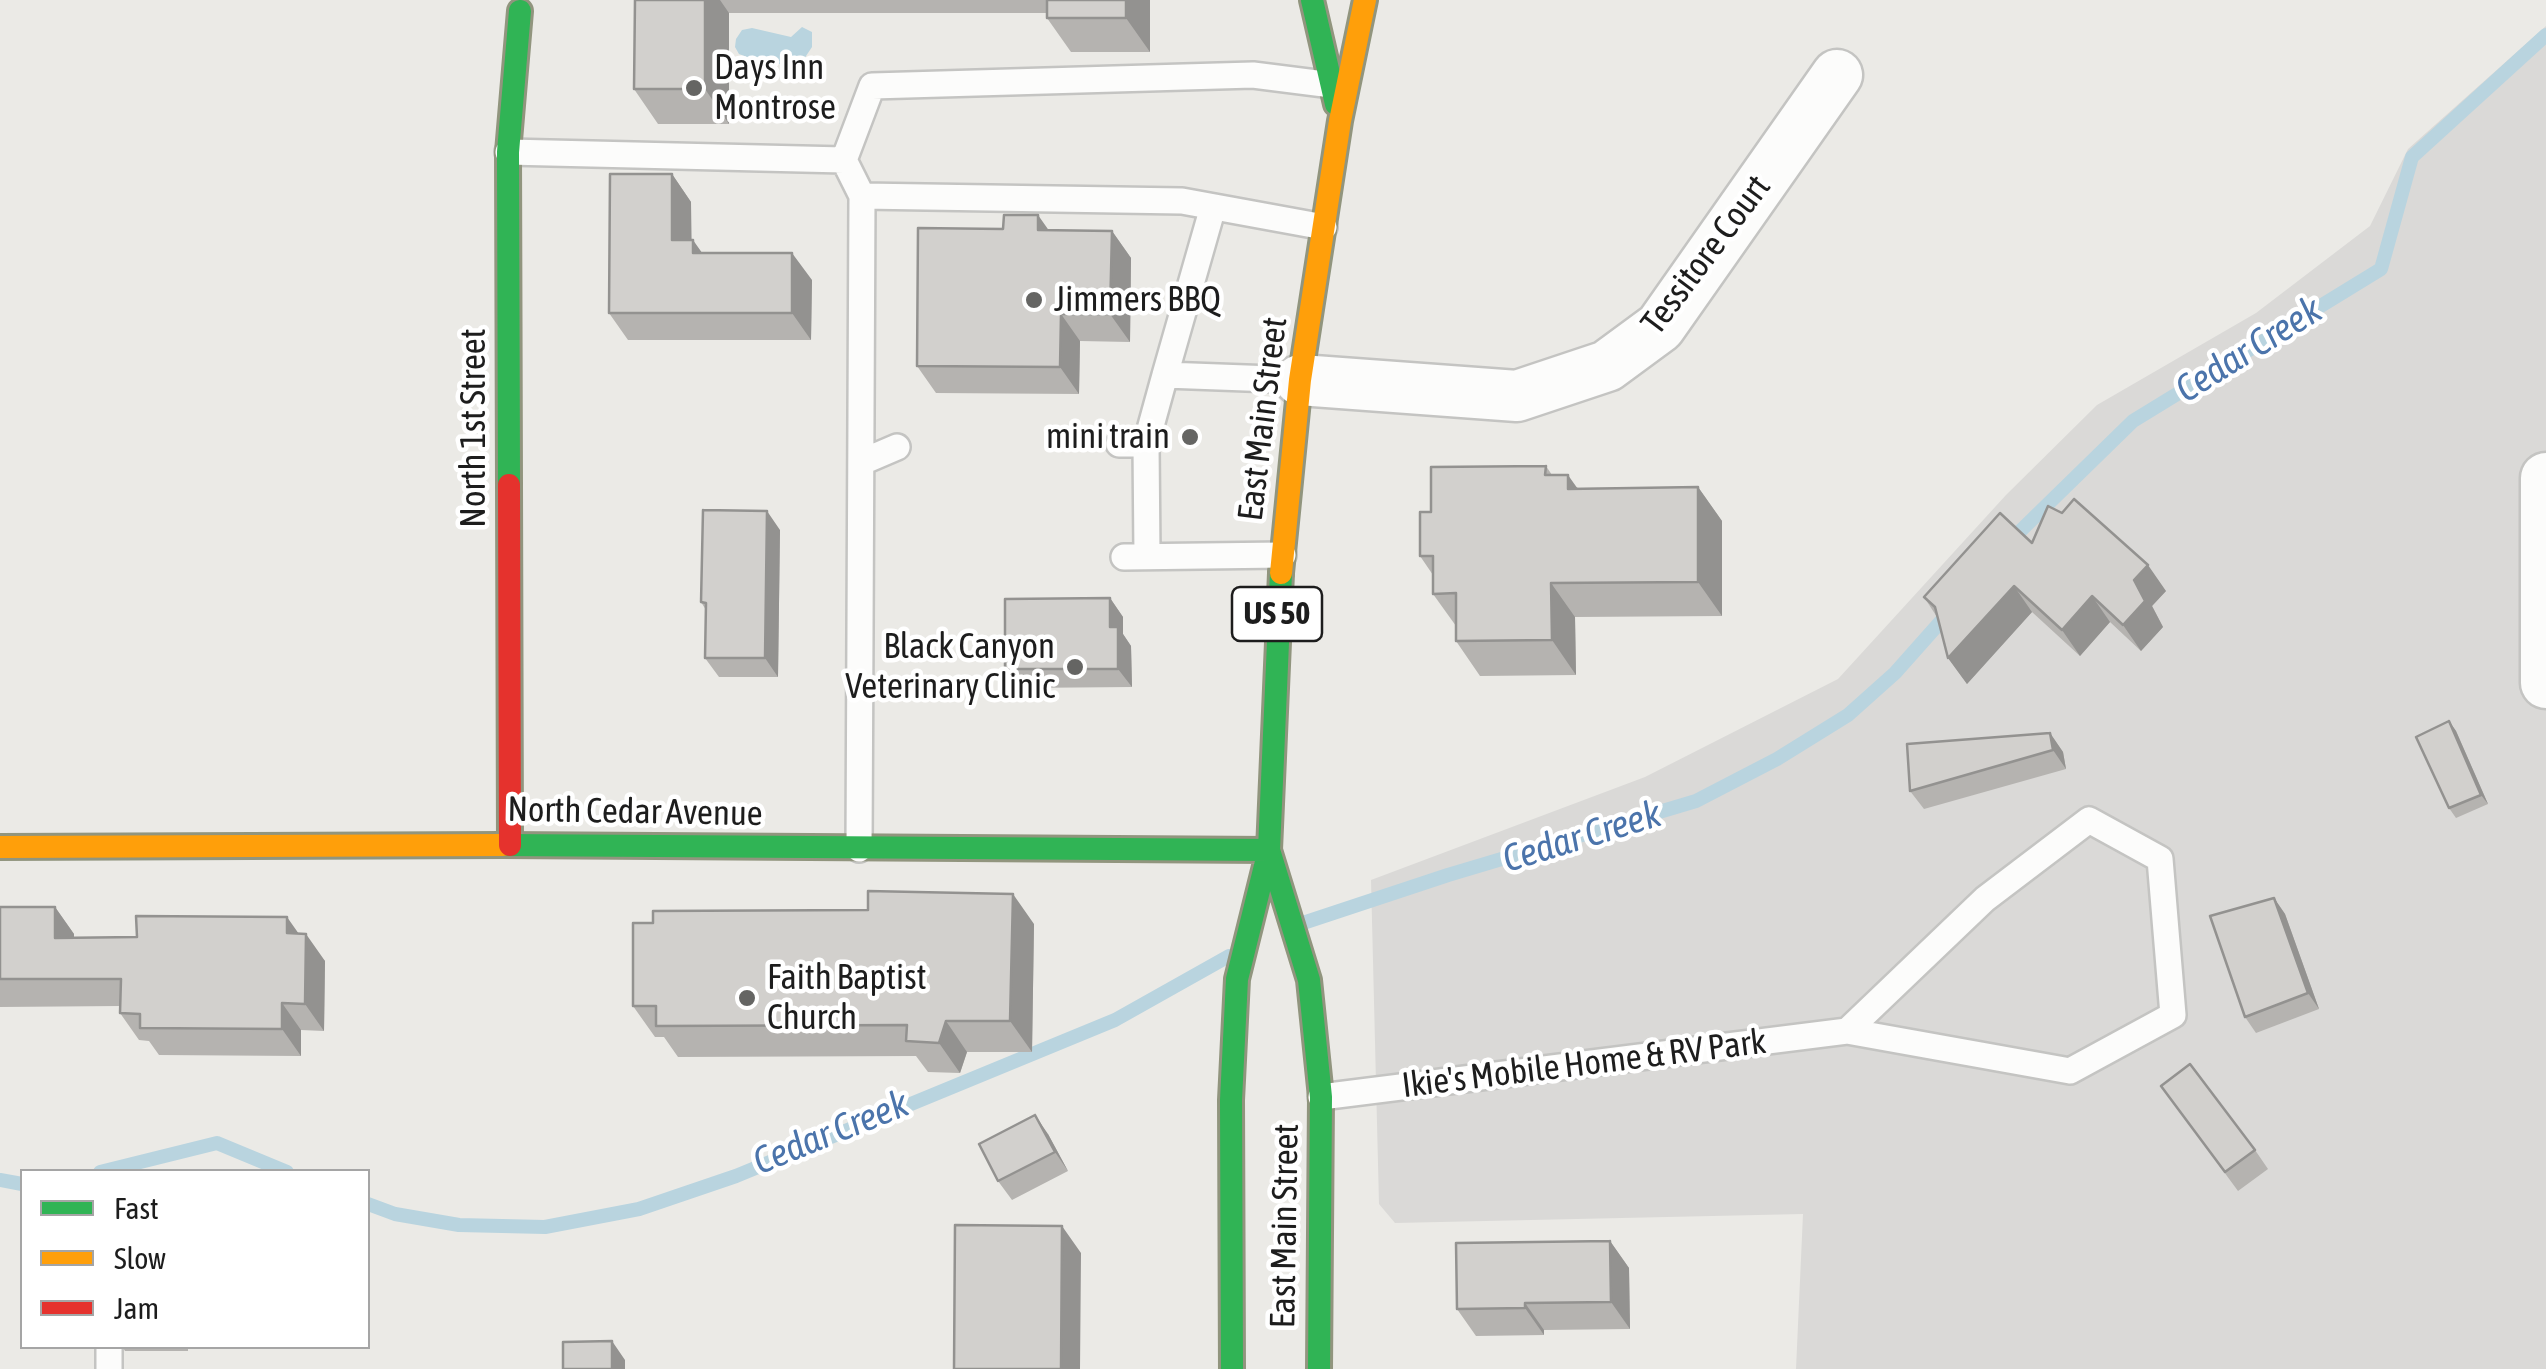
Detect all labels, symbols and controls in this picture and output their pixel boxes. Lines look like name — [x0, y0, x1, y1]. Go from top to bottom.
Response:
place label: Days Inn Montrose — [714, 47, 836, 129]
marker: Days Inn Montrose — [683, 77, 705, 99]
street label: Tessitore Court — [1633, 167, 1779, 343]
place label: Jimmers BBQ — [1054, 279, 1221, 321]
water label: Cedar Creek — [2168, 287, 2330, 413]
marker: Jimmers BBQ — [1023, 289, 1045, 311]
street label: East Main Street — [1230, 315, 1296, 523]
street label: North 1st Street — [453, 328, 495, 528]
place label: mini train — [1046, 416, 1170, 458]
marker: mini train — [1179, 426, 1201, 448]
road number: US 50 — [1232, 587, 1322, 641]
place label: Black Canyon Veterinary Clinic — [845, 626, 1055, 708]
marker: Black Canyon Veterinary Clinic — [1064, 656, 1086, 678]
street label: North Cedar Avenue — [507, 789, 763, 835]
water label: Cedar Creek — [1497, 791, 1667, 883]
place label: Faith Baptist Church — [767, 957, 927, 1039]
marker: Faith Baptist Church — [736, 987, 758, 1009]
street label: Ikie's Mobile Home & RV Park — [1400, 1021, 1768, 1107]
water label: Cedar Creek — [747, 1081, 915, 1185]
street label: East Main Street — [1262, 1123, 1308, 1329]
legend — [20, 1169, 370, 1349]
text: Fast — [114, 1191, 159, 1225]
text: Slow — [114, 1241, 166, 1275]
text: Jam — [114, 1291, 159, 1325]

